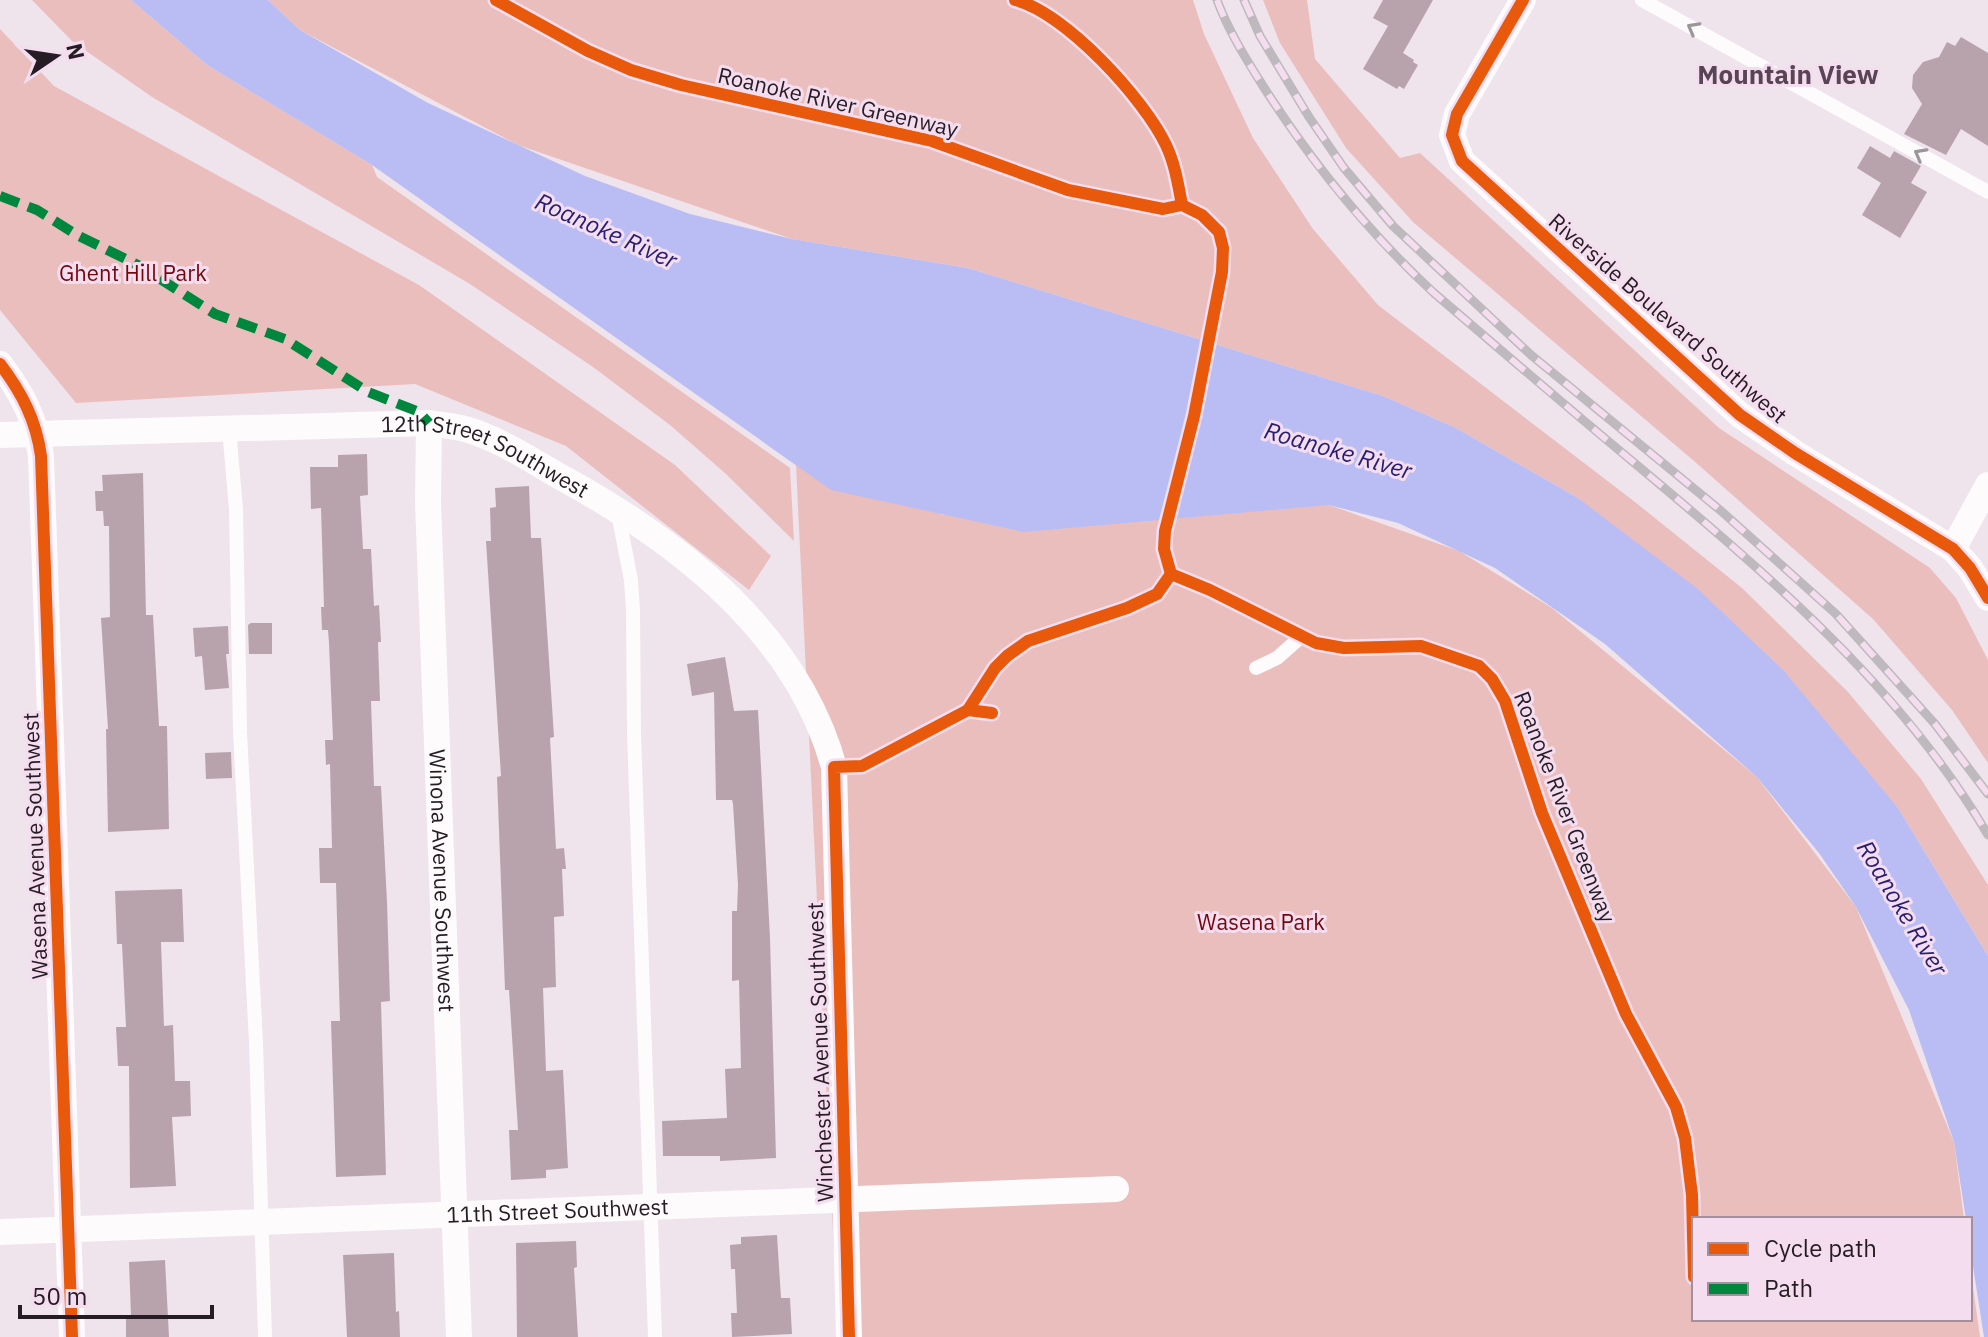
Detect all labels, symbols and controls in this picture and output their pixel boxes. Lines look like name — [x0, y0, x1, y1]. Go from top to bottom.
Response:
north arrow — [16, 16, 96, 96]
one-way arrow — [1687, 22, 1701, 38]
text: N — [60, 40, 92, 62]
district label: Mountain View — [1697, 57, 1879, 91]
street label: Roanoke River Greenway — [715, 60, 961, 143]
one-way arrow — [1914, 149, 1928, 164]
water label: Roanoke River — [531, 185, 683, 276]
street label: Riverside Boulevard Southwest — [1543, 206, 1794, 429]
park label: Ghent Hill Park — [59, 258, 207, 287]
street label: 12th Street Southwest — [380, 408, 594, 504]
water label: Roanoke River — [1261, 414, 1417, 487]
street label: Roanoke River Greenway — [1508, 687, 1623, 927]
street label: Wasena Avenue Southwest — [15, 712, 54, 980]
street label: Winona Avenue Southwest — [423, 749, 462, 1013]
water label: Roanoke River — [1850, 834, 1956, 982]
street label: Winchester Avenue Southwest — [800, 901, 839, 1203]
park label: Wasena Park — [1197, 907, 1325, 936]
street label: 11th Street Southwest — [446, 1191, 669, 1229]
legend — [1692, 1217, 1972, 1321]
text: Cycle path — [1764, 1232, 1877, 1264]
scale bar — [20, 1269, 212, 1319]
text: Path — [1764, 1272, 1813, 1304]
text: 50 m — [32, 1280, 87, 1312]

